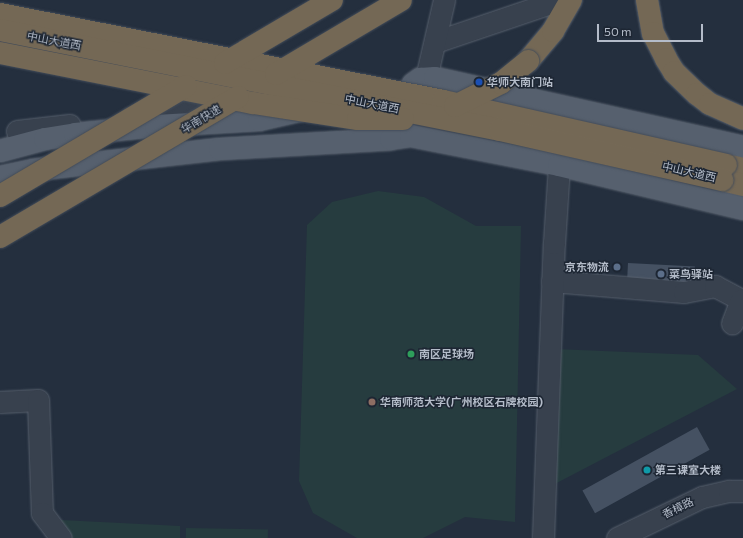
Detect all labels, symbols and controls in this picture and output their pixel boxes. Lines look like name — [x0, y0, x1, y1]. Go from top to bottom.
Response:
scale bar — [599, 16, 705, 42]
text: 50 m — [604, 24, 632, 38]
street label: 中山大道西 — [26, 29, 82, 53]
place label: 华师大南门站 — [487, 75, 553, 89]
marker: 华师大南门站 — [474, 77, 484, 87]
street label: 中山大道西 — [344, 92, 400, 116]
street label: 华南快速 — [179, 102, 223, 136]
street label: 中山大道西 — [661, 159, 717, 185]
place label: 京东物流 — [565, 260, 609, 274]
marker: 京东物流 — [612, 262, 622, 272]
place label: 菜鸟驿站 — [669, 267, 713, 281]
marker: 菜鸟驿站 — [656, 269, 666, 279]
place label: 南区足球场 — [419, 347, 474, 361]
marker: 南区足球场 — [406, 349, 416, 359]
place label: 华南师范大学(广州校区石牌校园) — [380, 395, 543, 409]
marker: 华南师范大学(广州校区石牌校园) — [367, 397, 377, 407]
place label: 第三课室大楼 — [655, 463, 721, 477]
marker: 第三课室大楼 — [642, 465, 652, 475]
street label: 香樟路 — [660, 495, 696, 521]

